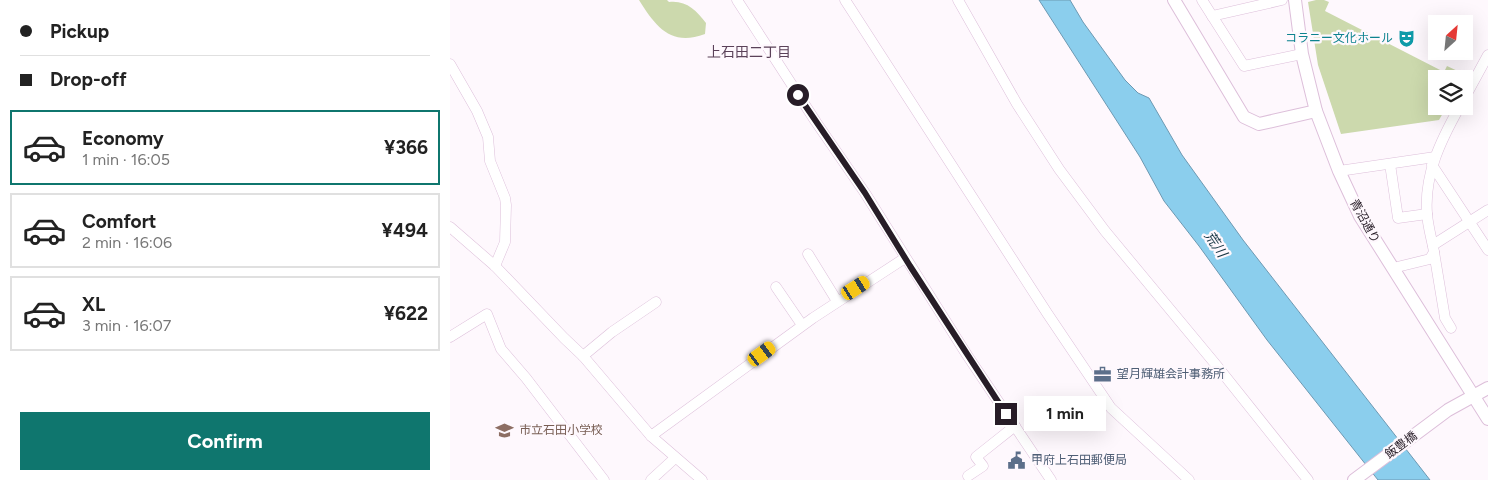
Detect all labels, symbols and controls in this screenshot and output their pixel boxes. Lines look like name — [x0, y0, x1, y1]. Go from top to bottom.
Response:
north arrow — [1428, 15, 1472, 60]
map controls — [1428, 15, 1473, 115]
text: Pickup — [50, 20, 109, 43]
theatre icon: コラニー文化ホール — [1397, 28, 1417, 48]
place label: コラニー文化ホール — [1285, 31, 1393, 45]
district label: 上石田二丁目 — [707, 44, 791, 61]
text: Drop-off — [50, 68, 127, 91]
button: layers — [1428, 70, 1473, 115]
route start — [787, 84, 809, 106]
icon: car — [22, 125, 67, 170]
text: Economy — [82, 127, 164, 150]
text: ¥366 — [384, 136, 428, 159]
text: 1 min · 16:05 — [82, 150, 170, 169]
street label: 青沼通り — [1347, 197, 1383, 245]
icon: car — [22, 208, 67, 253]
text: Comfort — [82, 210, 157, 233]
text: ¥494 — [382, 219, 428, 242]
water label: 荒川 — [1201, 228, 1232, 262]
text: 2 min · 16:06 — [82, 233, 172, 252]
car — [839, 274, 872, 302]
icon: car — [22, 291, 67, 336]
text: XL — [82, 293, 105, 316]
text: ¥622 — [384, 302, 428, 325]
text: 3 min · 16:07 — [82, 316, 171, 335]
car — [745, 339, 778, 369]
office icon: 望月輝雄会計事務所 — [1093, 364, 1113, 384]
place label: 望月輝雄会計事務所 — [1117, 367, 1225, 381]
callout: 1 min — [1024, 396, 1106, 432]
route end — [995, 403, 1017, 425]
text: 1 min — [1046, 404, 1084, 423]
button: Confirm — [20, 412, 430, 470]
school or university icon: 市立石田小学校 — [495, 420, 515, 440]
place label: 市立石田小学校 — [519, 423, 603, 437]
street label: 飯豊橋 — [1382, 429, 1420, 461]
public building icon: 甲府上石田郵便局 — [1007, 450, 1027, 470]
place label: 甲府上石田郵便局 — [1031, 453, 1127, 467]

